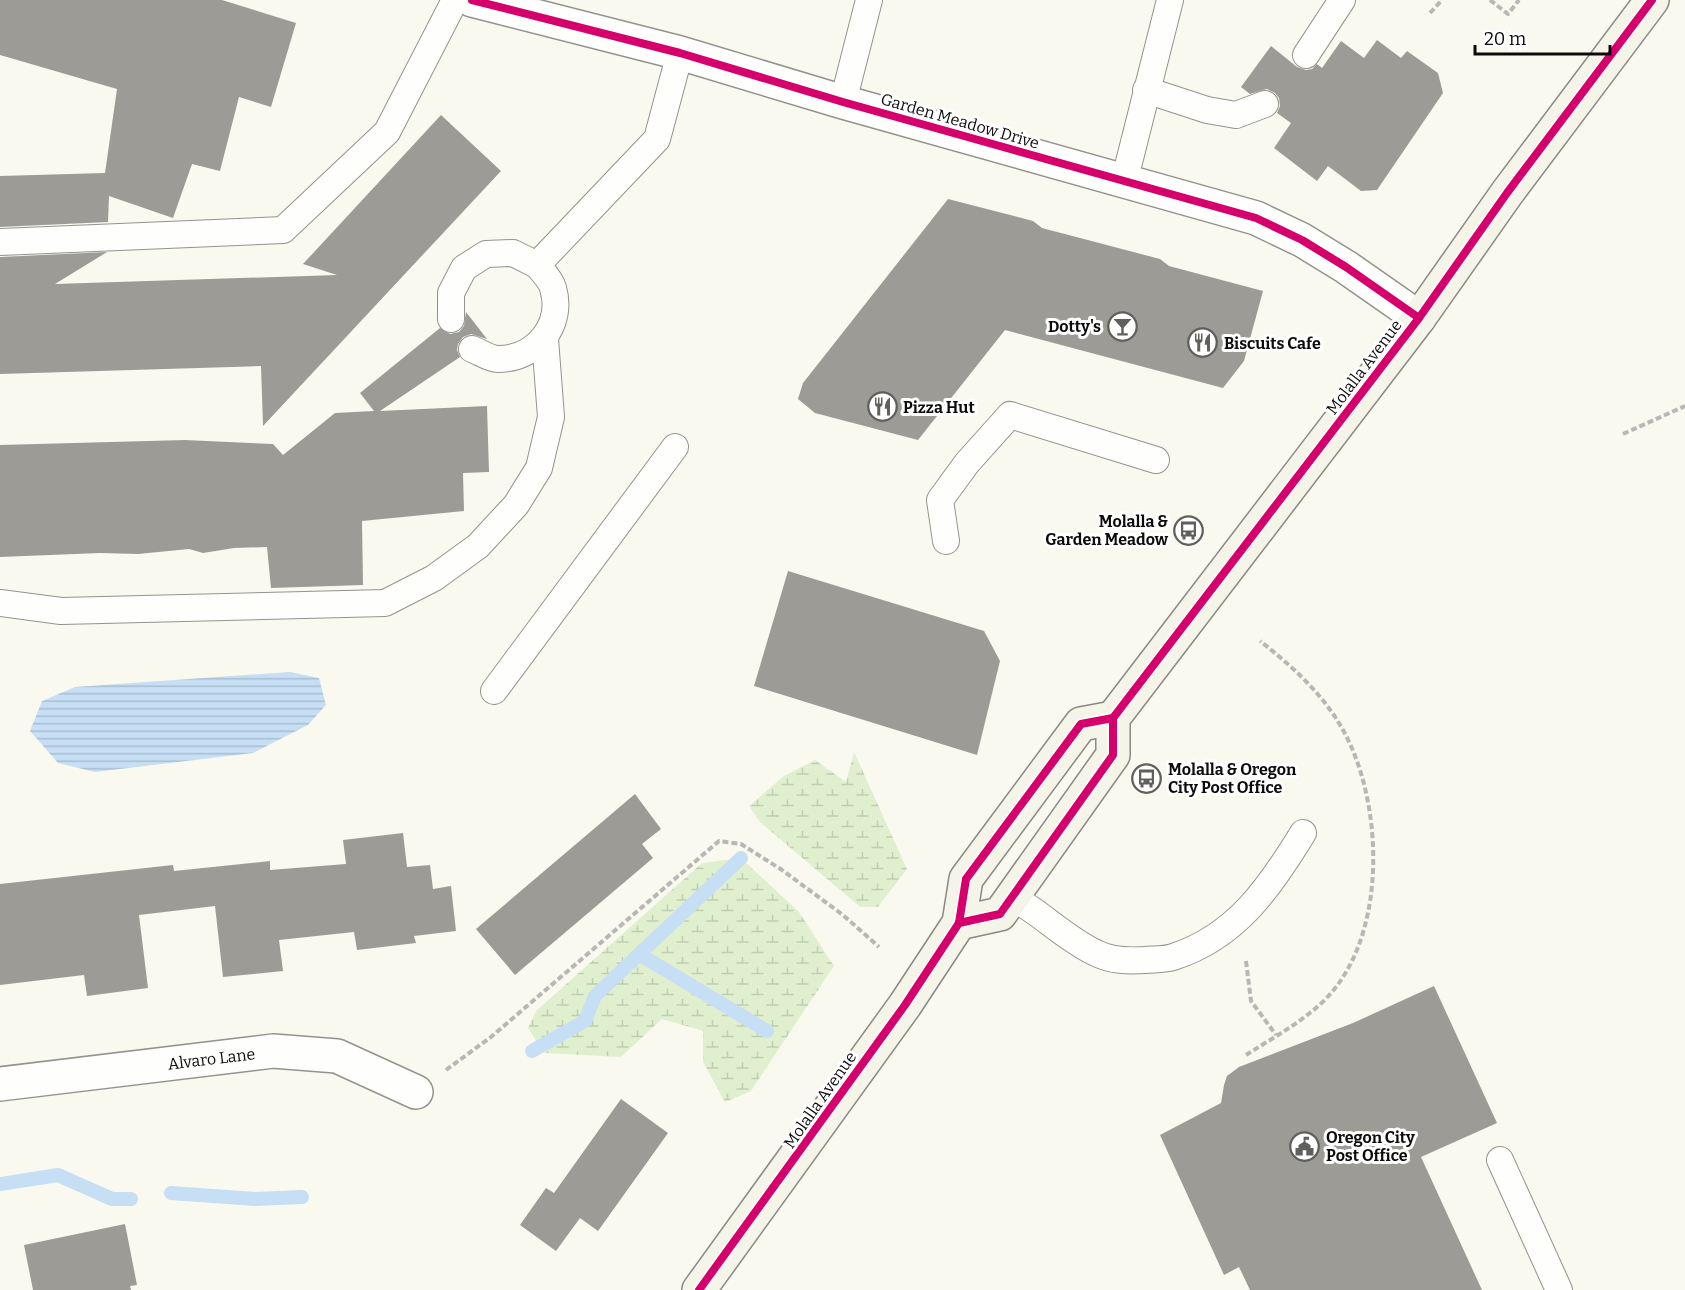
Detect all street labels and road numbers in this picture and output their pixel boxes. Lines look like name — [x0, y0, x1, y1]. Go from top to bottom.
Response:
street label: Garden Meadow Drive — [879, 89, 1041, 153]
street label: Molalla Avenue — [1322, 316, 1406, 418]
street label: Alvaro Lane — [167, 1044, 256, 1073]
street label: Molalla Avenue — [780, 1048, 860, 1152]

